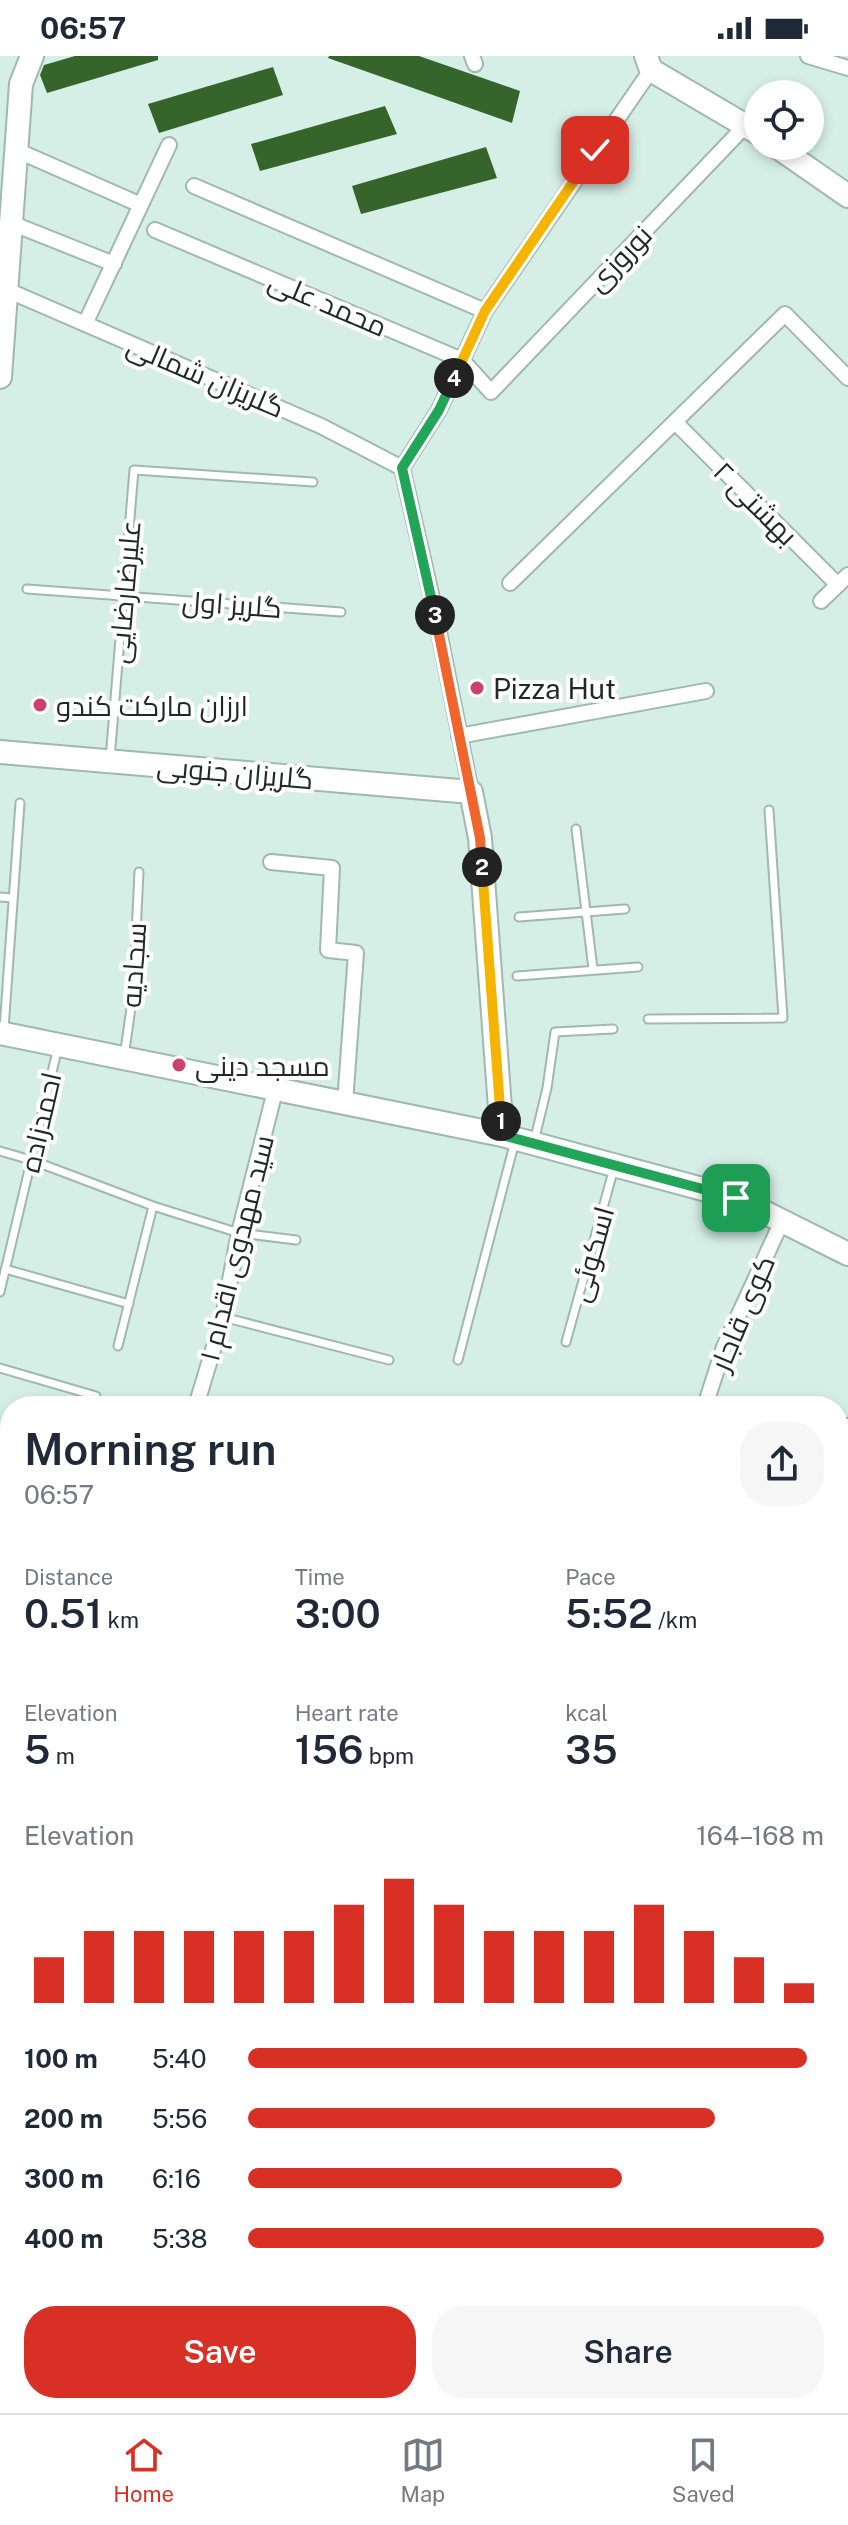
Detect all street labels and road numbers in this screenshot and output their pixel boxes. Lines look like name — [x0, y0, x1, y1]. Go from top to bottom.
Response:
street label: نوروزی — [580, 218, 659, 298]
street label: محمد علی — [263, 263, 392, 344]
street label: گلریزان شمالی — [122, 328, 290, 425]
street label: بهشتی ۲ — [707, 454, 805, 552]
street label: علیرضارضایی — [101, 519, 148, 665]
street label: گلریز اول — [181, 584, 283, 625]
street label: گلریزان جنوبی — [155, 749, 315, 796]
street label: سجادیه — [114, 921, 152, 1009]
street label: احمدزاده — [12, 1069, 68, 1175]
street label: سید مهدوی اقدام ۱ — [192, 1132, 284, 1365]
street label: اسکوئی — [562, 1203, 621, 1306]
street label: کوی قاجار — [702, 1250, 782, 1378]

